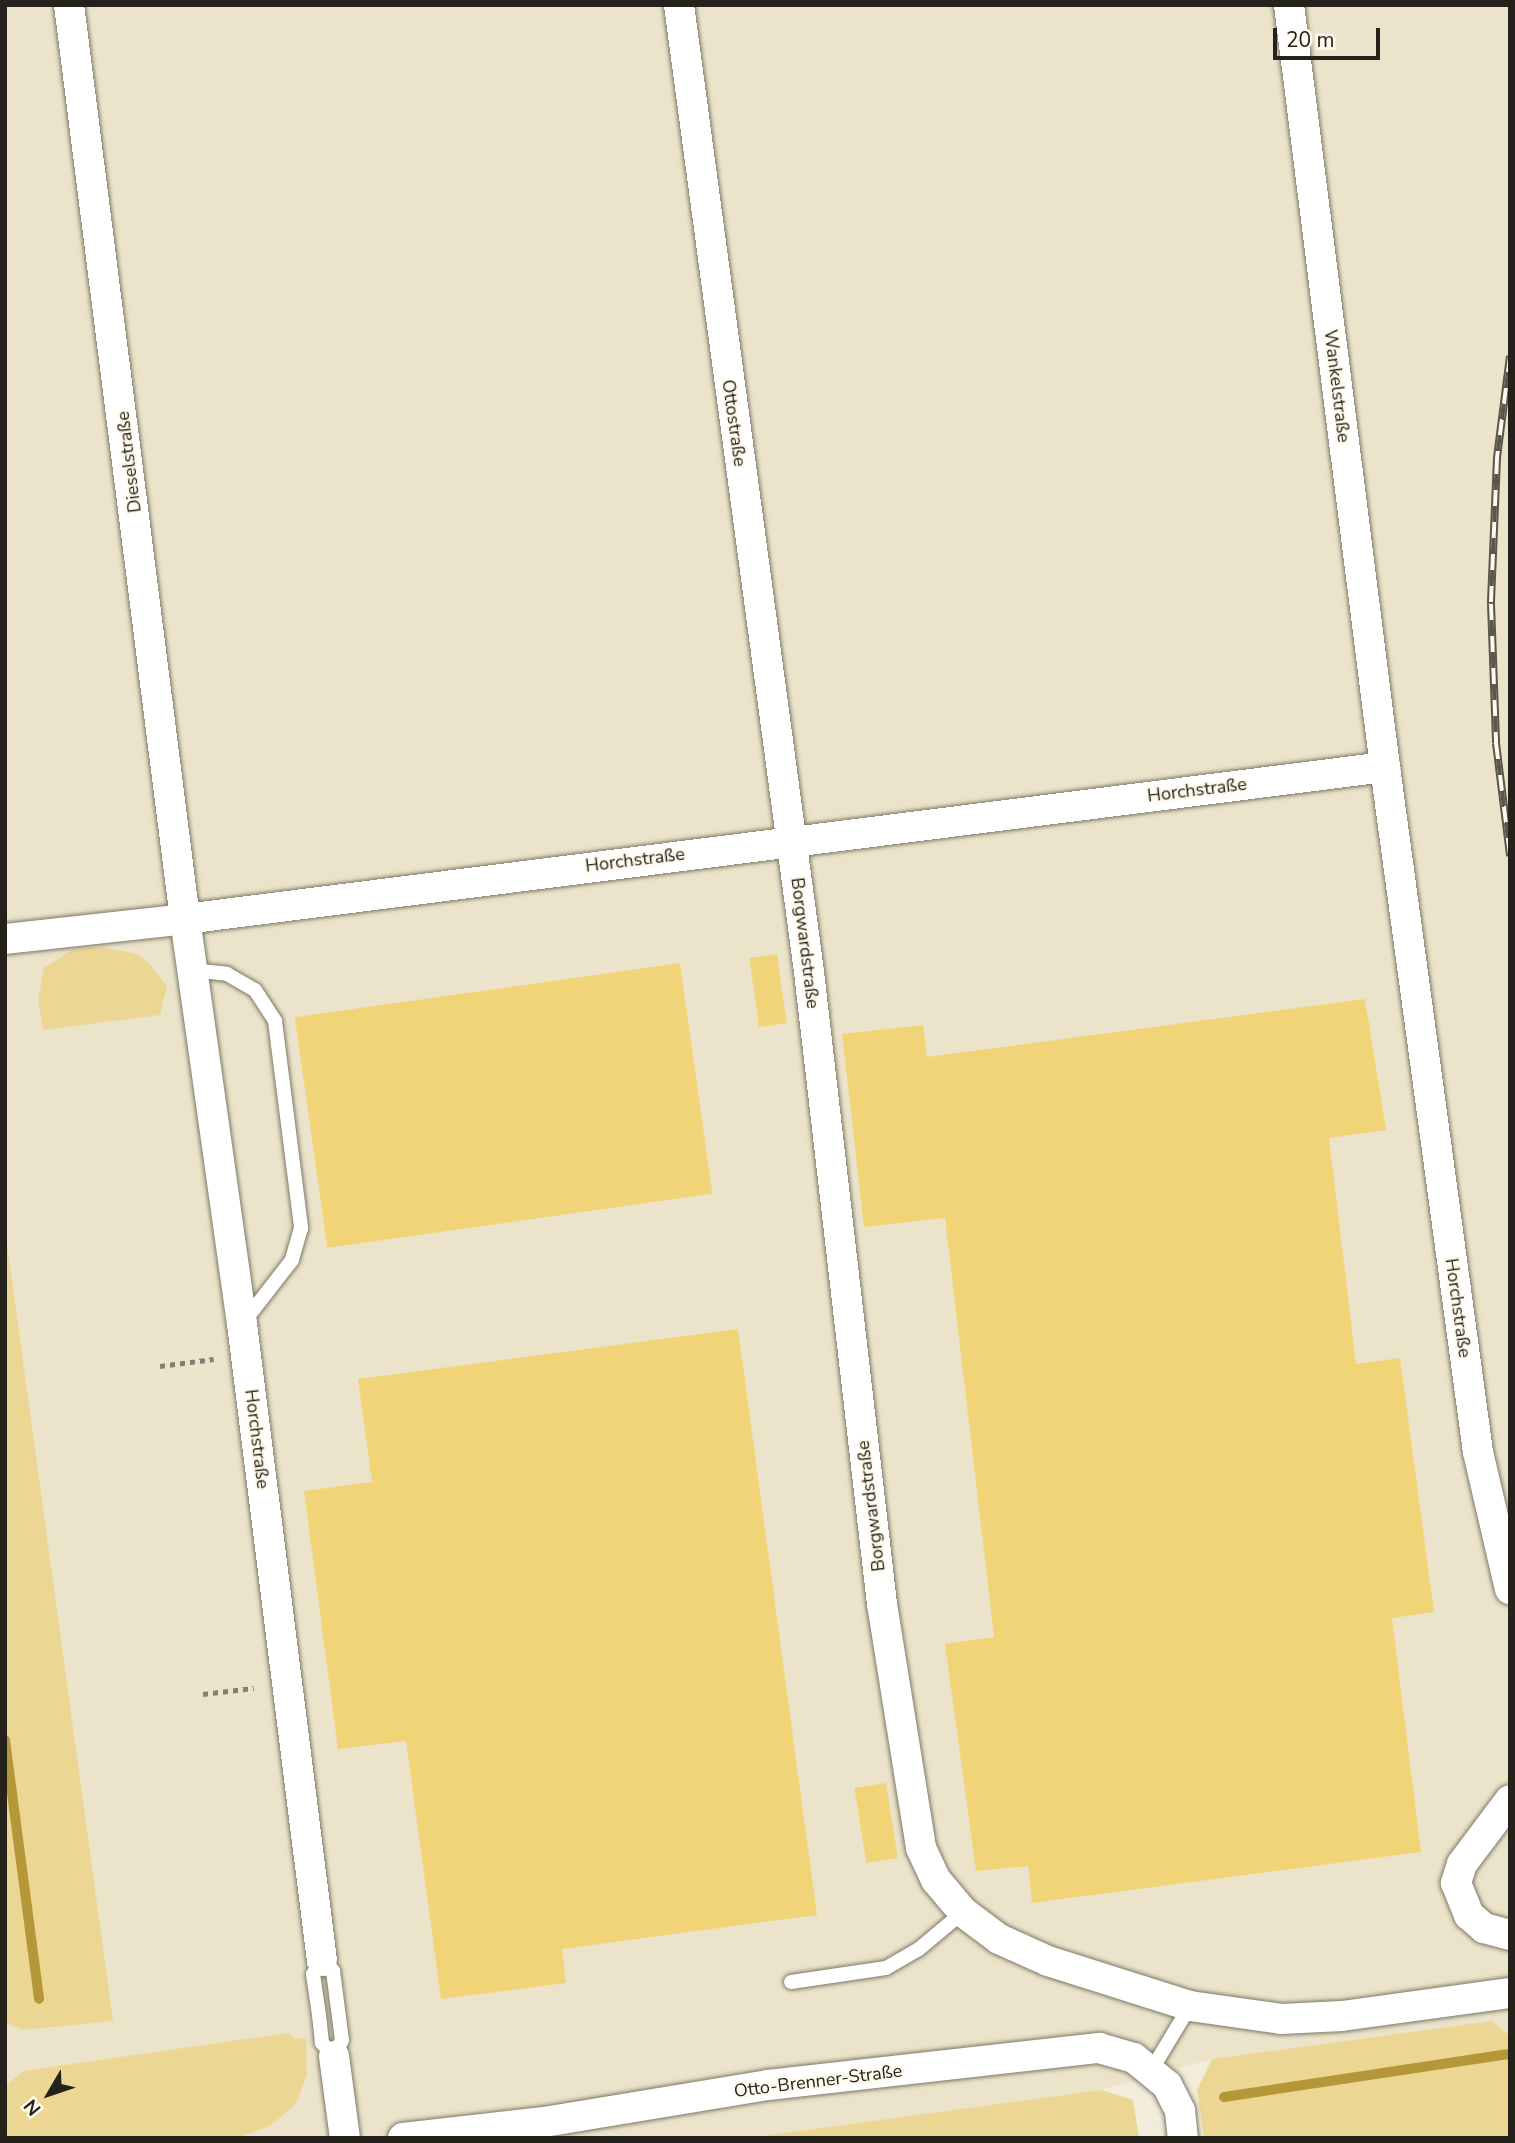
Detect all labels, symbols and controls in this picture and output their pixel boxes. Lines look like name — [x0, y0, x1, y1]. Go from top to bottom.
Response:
scale bar — [1277, 14, 1384, 58]
text: 20 m — [1286, 26, 1335, 54]
street label: Wankelstraße — [1319, 328, 1355, 444]
street label: Ottostraße — [717, 378, 751, 468]
street label: Dieselstraße — [112, 410, 146, 514]
street label: Horchstraße — [1146, 773, 1248, 807]
street label: Horchstraße — [584, 843, 686, 877]
street label: Borgwardstraße — [786, 876, 824, 1010]
street label: Horchstraße — [1440, 1257, 1476, 1359]
street label: Horchstraße — [240, 1388, 274, 1490]
street label: Borgwardstraße — [852, 1439, 890, 1573]
north arrow — [14, 2059, 84, 2129]
street label: Otto-Brenner-Straße — [733, 2060, 903, 2102]
text: N — [18, 2094, 47, 2121]

